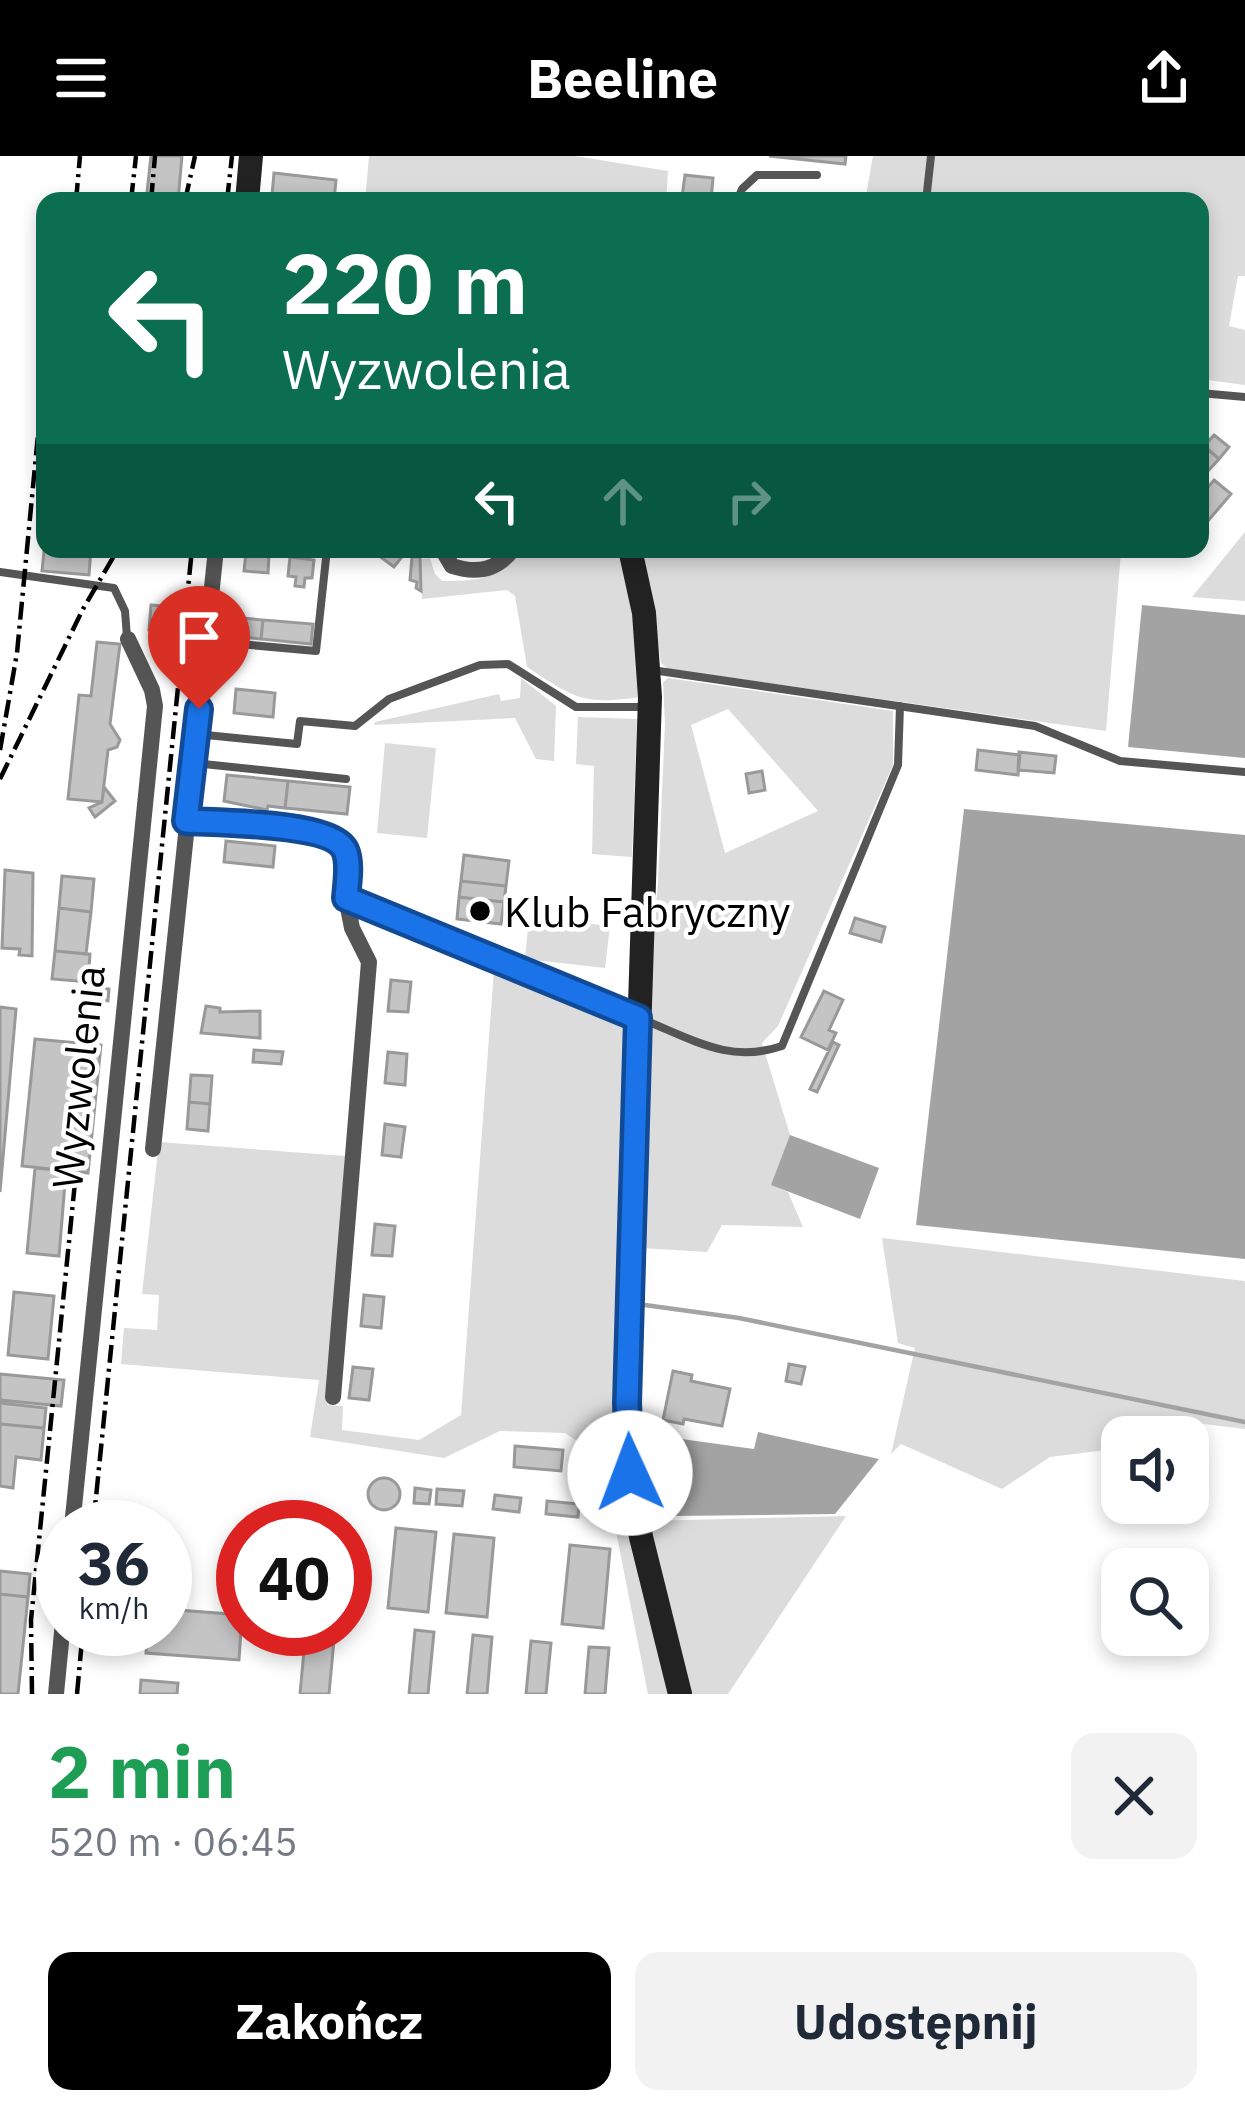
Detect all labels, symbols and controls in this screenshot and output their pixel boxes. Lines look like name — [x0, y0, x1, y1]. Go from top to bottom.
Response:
text: Beeline — [527, 43, 718, 113]
icon: menu — [48, 45, 114, 111]
icon: share — [1131, 45, 1197, 111]
text: 220 m — [282, 228, 528, 337]
icon: left — [84, 240, 240, 396]
text: Wyzwolenia — [282, 334, 571, 404]
icon: left — [464, 468, 530, 534]
icon: ahead — [590, 468, 656, 534]
icon: right — [716, 468, 782, 534]
pin — [148, 586, 250, 709]
icon: arrive — [166, 604, 232, 670]
place label: Klub Fabryczny — [504, 884, 790, 939]
marker: Klub Fabryczny — [467, 898, 493, 924]
street label: Wyzwolenia — [39, 962, 117, 1192]
position arrow — [567, 1410, 693, 1536]
map controls — [1101, 1416, 1209, 1656]
button: sound — [1101, 1416, 1209, 1524]
speed limit sign: 40 — [216, 1500, 372, 1656]
text: 36 — [78, 1523, 150, 1602]
button: search — [1101, 1548, 1209, 1656]
text: km/h — [79, 1588, 149, 1627]
text: 2 min — [48, 1724, 236, 1818]
button: close — [1071, 1733, 1197, 1859]
text: 520 m · 06:45 — [48, 1816, 298, 1867]
button: Zakończ — [48, 1952, 611, 2090]
button: Udostępnij — [635, 1952, 1197, 2090]

